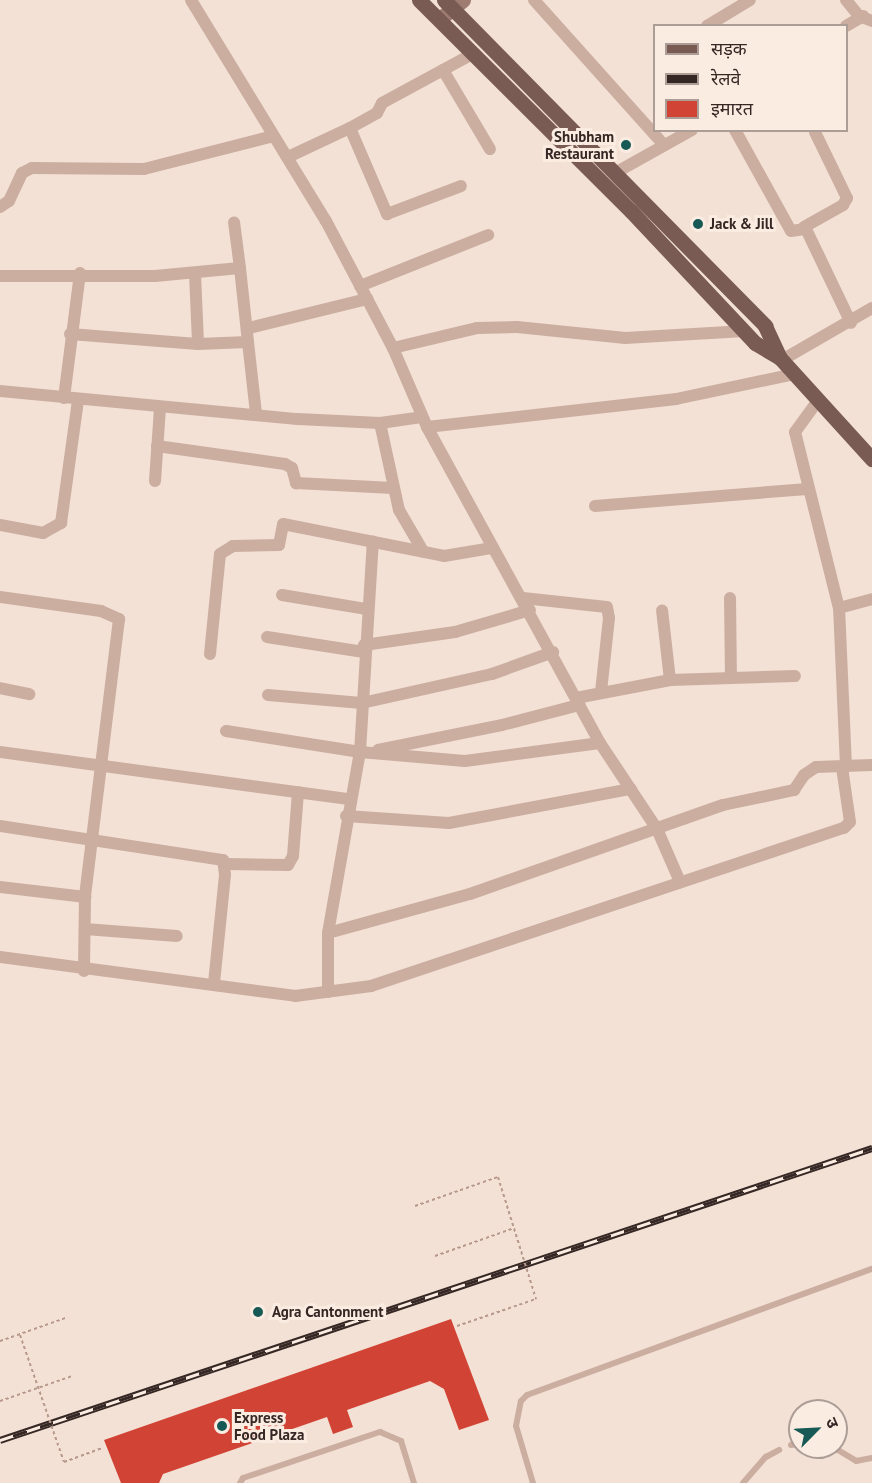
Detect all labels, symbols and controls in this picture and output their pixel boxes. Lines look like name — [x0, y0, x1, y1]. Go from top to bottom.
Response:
legend — [653, 24, 848, 132]
text: सड़क — [711, 37, 747, 60]
text: रेलवे — [711, 67, 741, 90]
text: इमारत — [711, 97, 753, 120]
place label: Shubham Restaurant — [545, 127, 614, 162]
marker: Shubham Restaurant — [619, 138, 633, 152]
place label: Jack & Jill — [710, 215, 774, 233]
marker: Jack & Jill — [691, 217, 705, 231]
marker: Agra Cantonment — [249, 1303, 267, 1321]
place label: Agra Cantonment — [272, 1303, 384, 1321]
north arrow — [788, 1399, 848, 1459]
place label: Express Food Plaza — [234, 1408, 304, 1443]
text: उ — [822, 1414, 844, 1431]
marker: Express Food Plaza — [215, 1419, 229, 1433]

